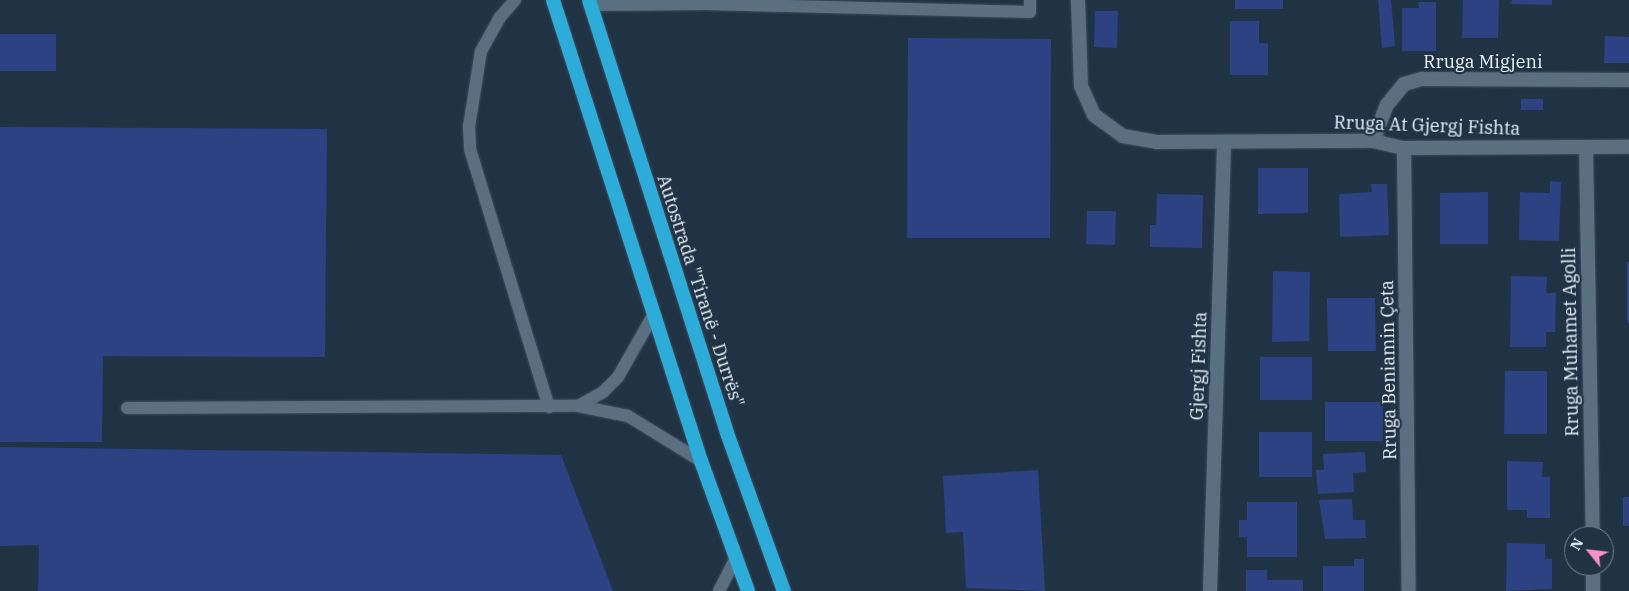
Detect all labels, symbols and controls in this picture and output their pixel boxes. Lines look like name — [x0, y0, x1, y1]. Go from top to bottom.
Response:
street label: Rruga Migjeni — [1423, 51, 1543, 73]
street label: Rruga At Gjergj Fishta — [1333, 112, 1521, 140]
street label: Autostrada "Tiranë - Durrës" — [652, 172, 748, 410]
street label: Rruga Muhamet Agolli — [1559, 247, 1583, 437]
street label: Rruga Beniamin Çeta — [1377, 280, 1401, 460]
street label: Gjergj Fishta — [1186, 311, 1212, 421]
north arrow — [1564, 526, 1614, 576]
text: N — [1566, 535, 1587, 553]

